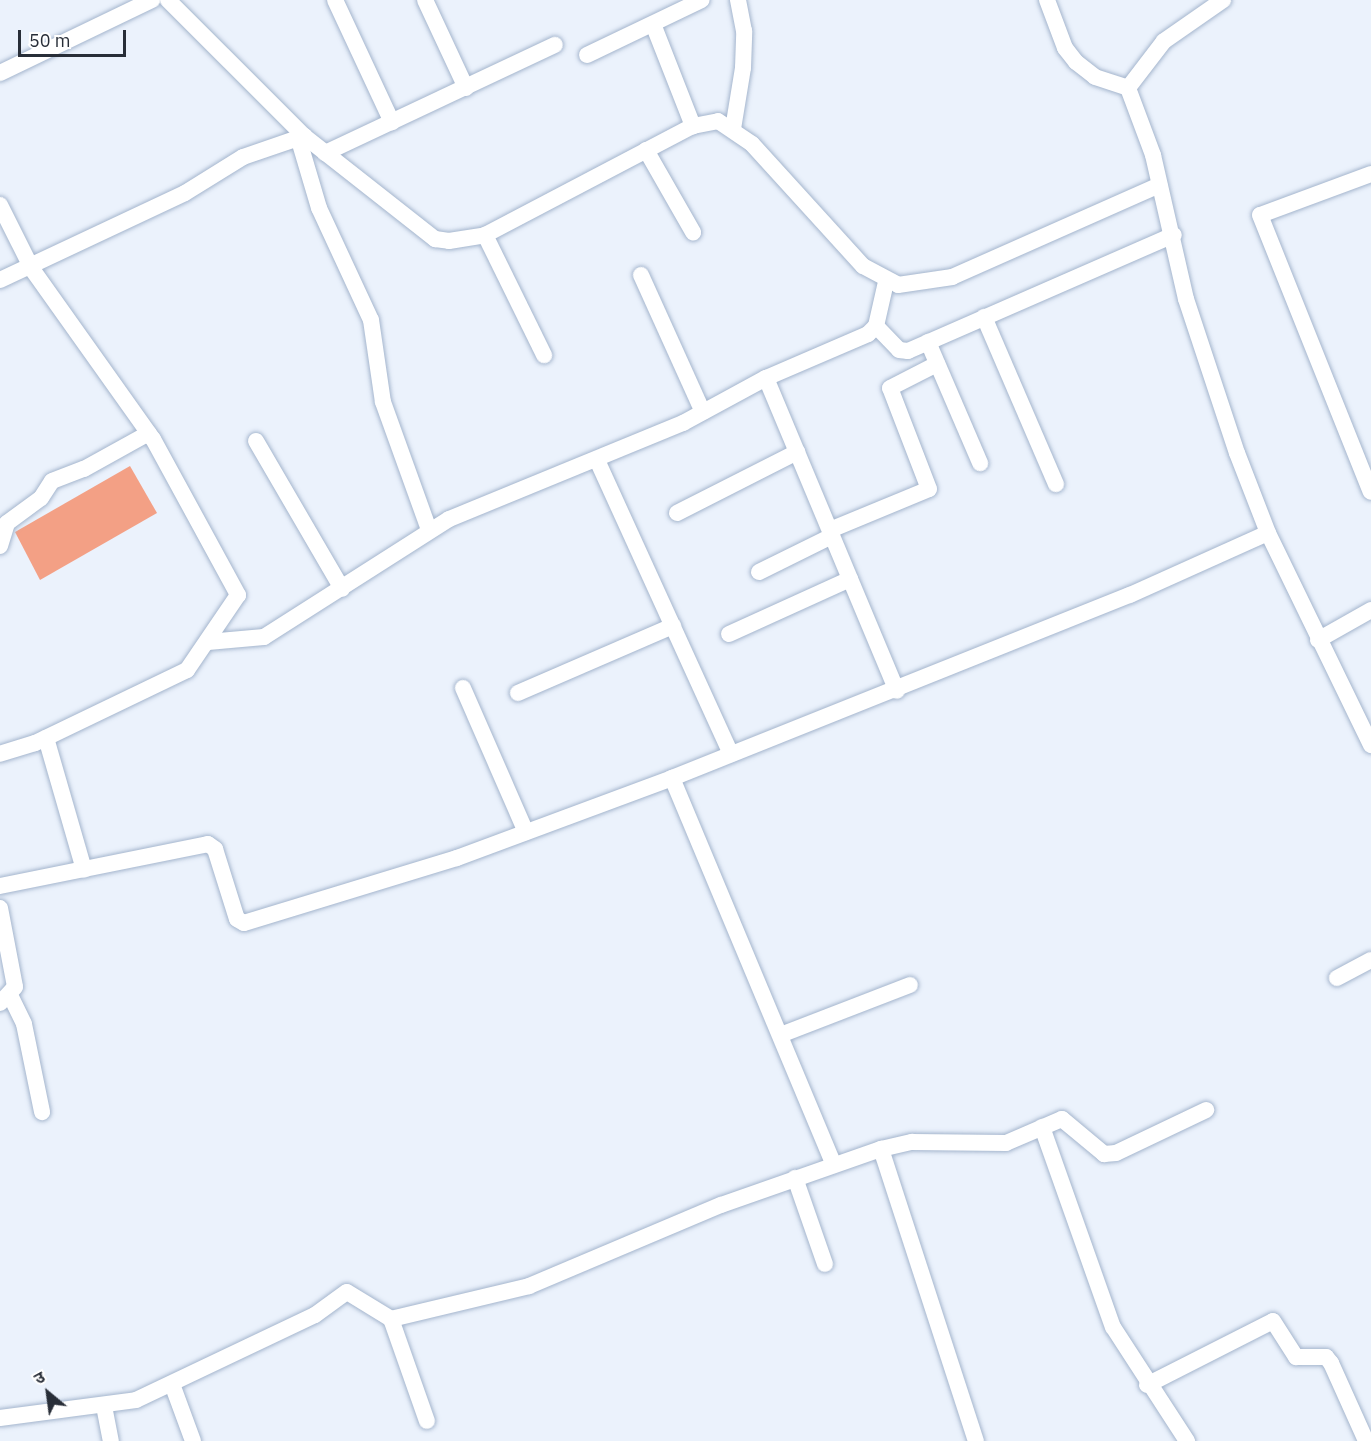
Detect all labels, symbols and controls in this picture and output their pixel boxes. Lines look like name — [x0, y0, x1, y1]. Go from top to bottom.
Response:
scale bar — [21, 18, 129, 56]
text: 50 m — [29, 29, 71, 52]
north arrow — [18, 1363, 78, 1423]
text: उ — [30, 1366, 48, 1388]

